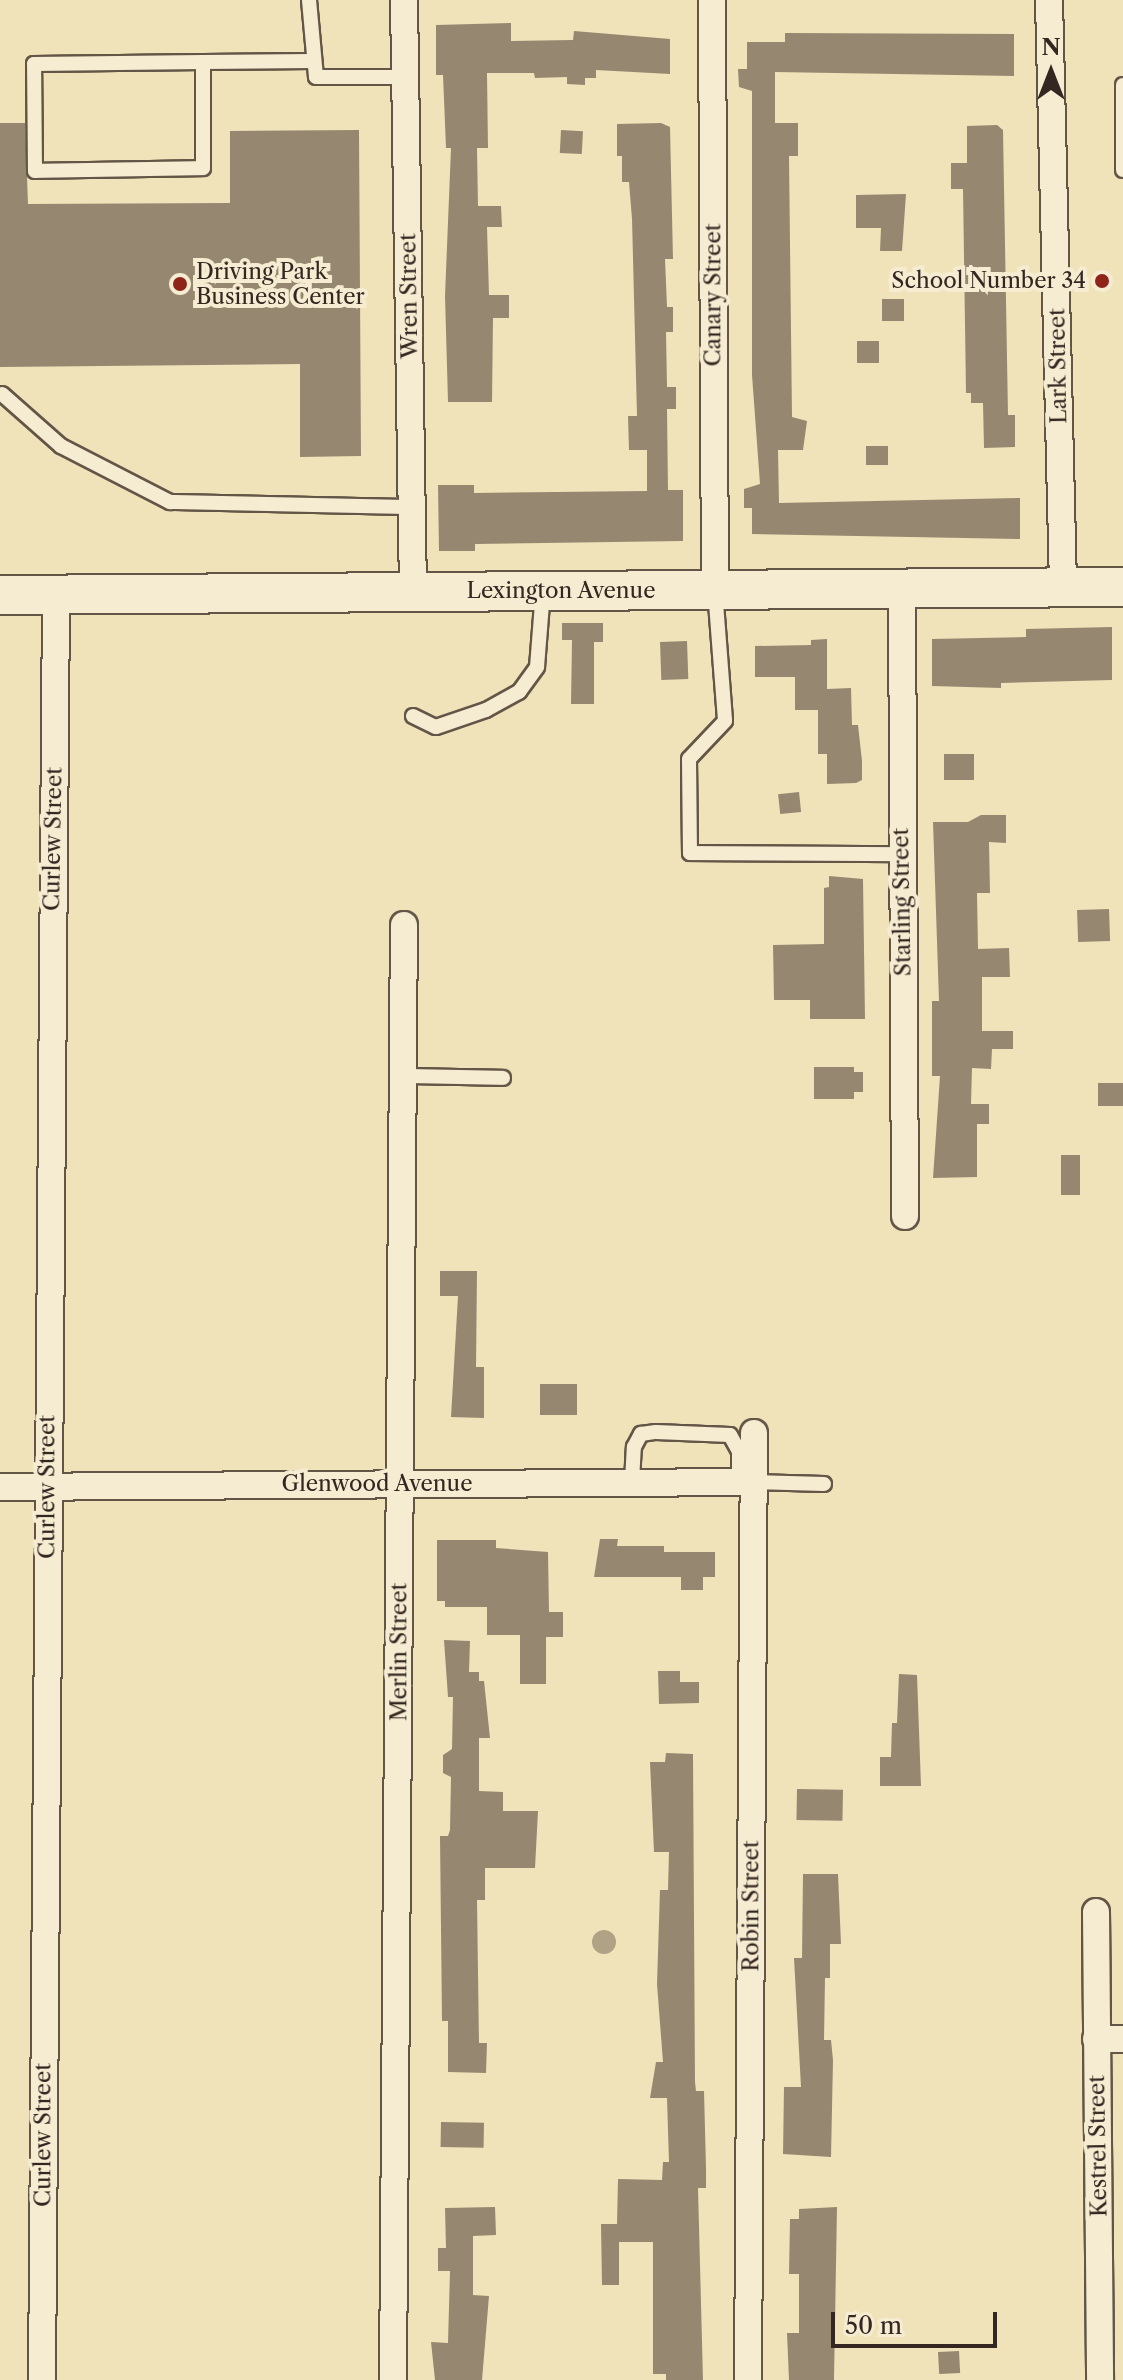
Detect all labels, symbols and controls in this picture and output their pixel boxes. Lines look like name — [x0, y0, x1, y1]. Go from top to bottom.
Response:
north arrow — [1011, 32, 1091, 112]
text: N — [1041, 34, 1061, 61]
street label: Canary Street — [700, 223, 726, 367]
street label: Wren Street — [395, 233, 423, 359]
place label: Driving Park Business Center — [196, 258, 365, 310]
place label: School Number 34 — [891, 268, 1086, 294]
marker: School Number 34 — [1093, 272, 1111, 290]
marker: Driving Park Business Center — [171, 275, 189, 293]
street label: Lark Street — [1044, 308, 1072, 424]
street label: Lexington Avenue — [466, 578, 656, 604]
street label: Curlew Street — [39, 766, 67, 912]
street label: Starling Street — [888, 827, 916, 977]
street label: Curlew Street — [34, 1415, 60, 1559]
street label: Glenwood Avenue — [281, 1471, 473, 1497]
street label: Merlin Street — [386, 1583, 412, 1721]
street label: Robin Street — [738, 1840, 764, 1972]
street label: Curlew Street — [30, 2063, 56, 2207]
street label: Kestrel Street — [1084, 2075, 1112, 2217]
scale bar — [835, 2296, 1001, 2346]
text: 50 m — [845, 2311, 902, 2340]

